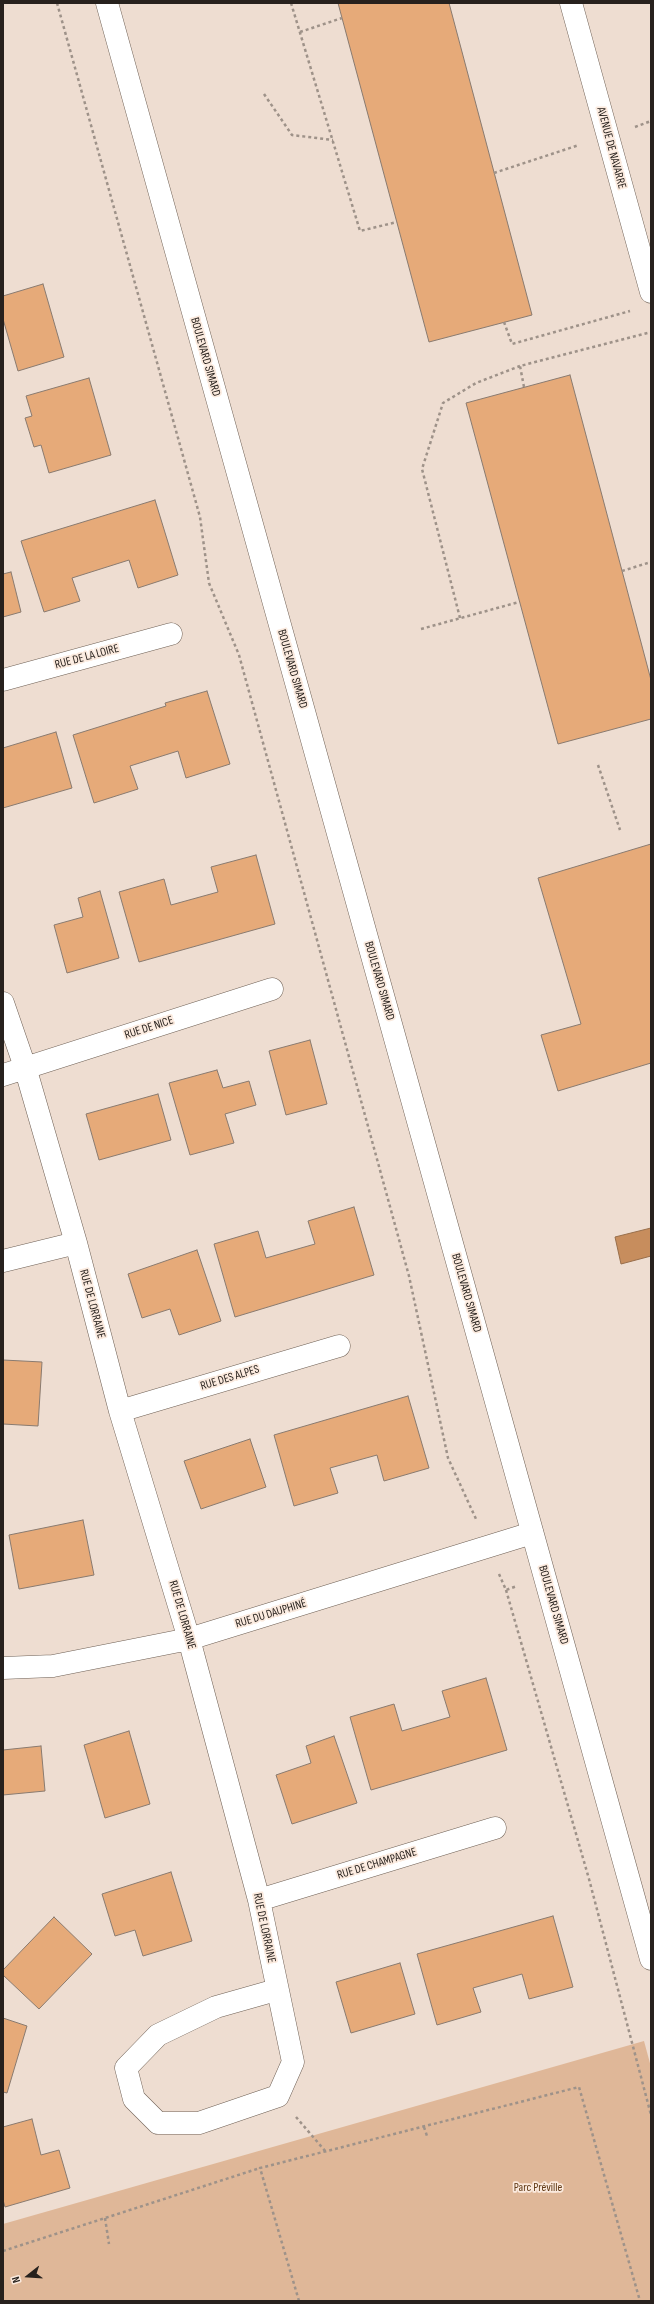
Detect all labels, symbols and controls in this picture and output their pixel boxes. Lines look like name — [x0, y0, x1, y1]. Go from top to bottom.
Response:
street label: AVENUE DE NAVARRE — [593, 106, 629, 190]
street label: BOULEVARD SIMARD — [187, 316, 223, 398]
street label: BOULEVARD SIMARD — [274, 628, 310, 710]
street label: RUE DE LA LOIRE — [53, 642, 121, 672]
street label: BOULEVARD SIMARD — [361, 940, 397, 1022]
street label: RUE DE NICE — [123, 1013, 175, 1043]
street label: BOULEVARD SIMARD — [448, 1252, 484, 1334]
street label: RUE DE LORRAINE — [76, 1268, 108, 1340]
street label: RUE DES ALPES — [199, 1362, 261, 1394]
street label: BOULEVARD SIMARD — [535, 1564, 571, 1646]
street label: RUE DE LORRAINE — [165, 1579, 199, 1651]
street label: RUE DU DAUPHINÉ — [234, 1596, 308, 1632]
street label: RUE DE CHAMPAGNE — [336, 1845, 418, 1883]
street label: RUE DE LORRAINE — [250, 1892, 278, 1964]
park label: Parc Préville — [514, 2181, 562, 2195]
north arrow — [8, 2256, 48, 2296]
text: N — [9, 2275, 23, 2284]

